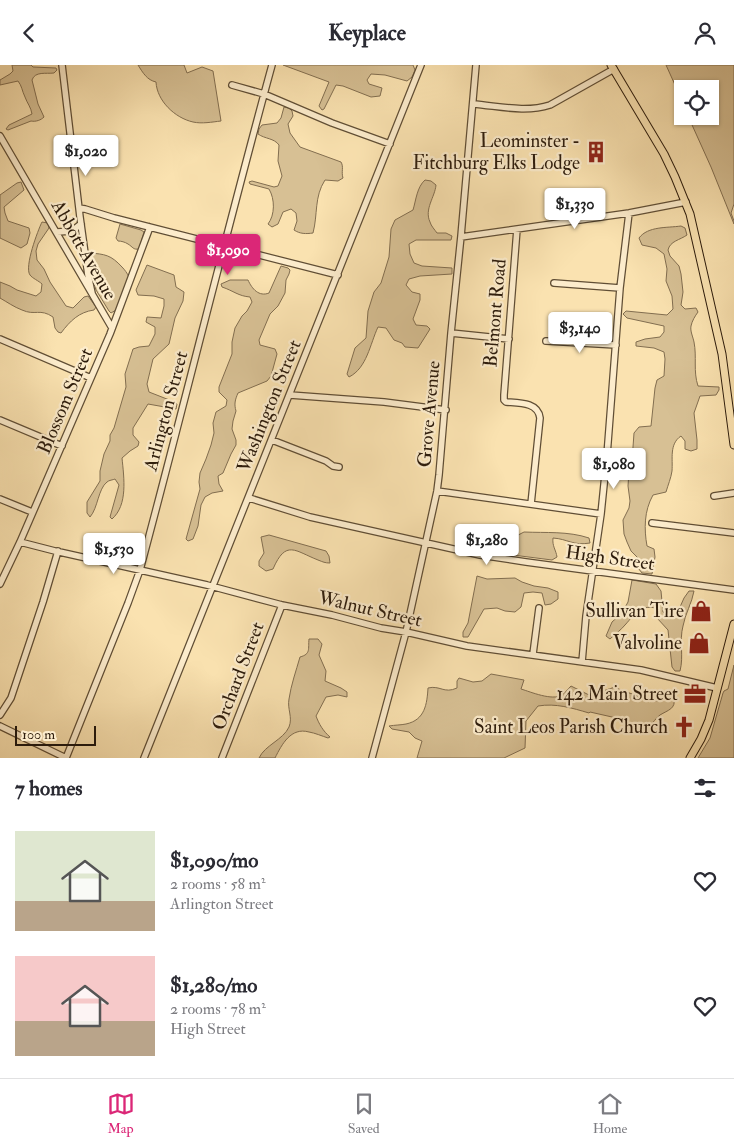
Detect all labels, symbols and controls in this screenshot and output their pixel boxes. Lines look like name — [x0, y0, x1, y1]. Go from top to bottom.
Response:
icon: back — [15, 19, 43, 47]
text: Keyplace — [328, 19, 406, 47]
icon: person — [691, 19, 719, 47]
map controls — [674, 80, 719, 125]
button: locate — [674, 80, 719, 125]
place label: Leominster - Fitchburg Elks Lodge — [413, 129, 580, 175]
pin: $1,020 — [45, 135, 127, 177]
building icon: Leominster - Fitchburg Elks Lodge — [583, 139, 609, 165]
text: $1,020 — [64, 141, 108, 161]
pin: $1,330 — [534, 187, 616, 230]
text: $1,330 — [555, 194, 595, 214]
street label: Abbott Avenue — [45, 195, 122, 304]
pin: $1,090 — [187, 233, 269, 276]
text: $1,090 — [206, 240, 250, 260]
street label: Belmont Road — [478, 257, 512, 368]
pin: $3,140 — [539, 311, 621, 354]
text: $3,140 — [559, 318, 601, 338]
street label: Washington Street — [231, 336, 307, 477]
street label: Blossom Street — [32, 344, 98, 458]
street label: Arlington Street — [138, 348, 194, 474]
street label: Grove Avenue — [412, 360, 446, 468]
pin: $1,080 — [573, 447, 655, 490]
text: $1,080 — [593, 454, 635, 474]
pin: $1,280 — [446, 523, 528, 566]
text: $1,280 — [466, 530, 508, 550]
pin: $1,530 — [73, 533, 155, 575]
text: $1,530 — [94, 539, 134, 559]
street label: High Street — [564, 540, 656, 576]
street label: Walnut Street — [315, 585, 424, 633]
shop icon: Sullivan Tire — [688, 598, 714, 624]
place label: Sullivan Tire — [585, 599, 684, 623]
street label: Orchard Street — [206, 618, 270, 734]
shop icon: Valvoline — [686, 630, 712, 656]
place label: Valvoline — [613, 631, 682, 655]
office icon: 142 Main Street — [682, 681, 708, 707]
place label: 142 Main Street — [557, 682, 678, 706]
church icon: Saint Leos Parish Church — [671, 714, 697, 740]
place label: Saint Leos Parish Church — [474, 715, 668, 739]
scale bar — [15, 723, 96, 746]
text: 100 m — [22, 726, 55, 743]
icon: filters — [691, 774, 719, 802]
text: 7 homes — [15, 775, 82, 802]
text: $1,090/mo — [170, 847, 258, 874]
icon: home — [55, 851, 115, 911]
icon: heart — [691, 867, 719, 895]
text: 2 rooms · 58 m² — [170, 874, 265, 894]
text: Arlington Street — [170, 894, 274, 914]
text: $1,280/mo — [170, 972, 257, 999]
icon: home — [55, 976, 115, 1036]
icon: heart — [691, 992, 719, 1020]
text: 2 rooms · 78 m² — [170, 999, 266, 1019]
text: High Street — [170, 1019, 246, 1039]
tab: Map — [107, 1090, 135, 1137]
tab: Saved — [348, 1090, 380, 1137]
tab: Home — [593, 1090, 627, 1137]

